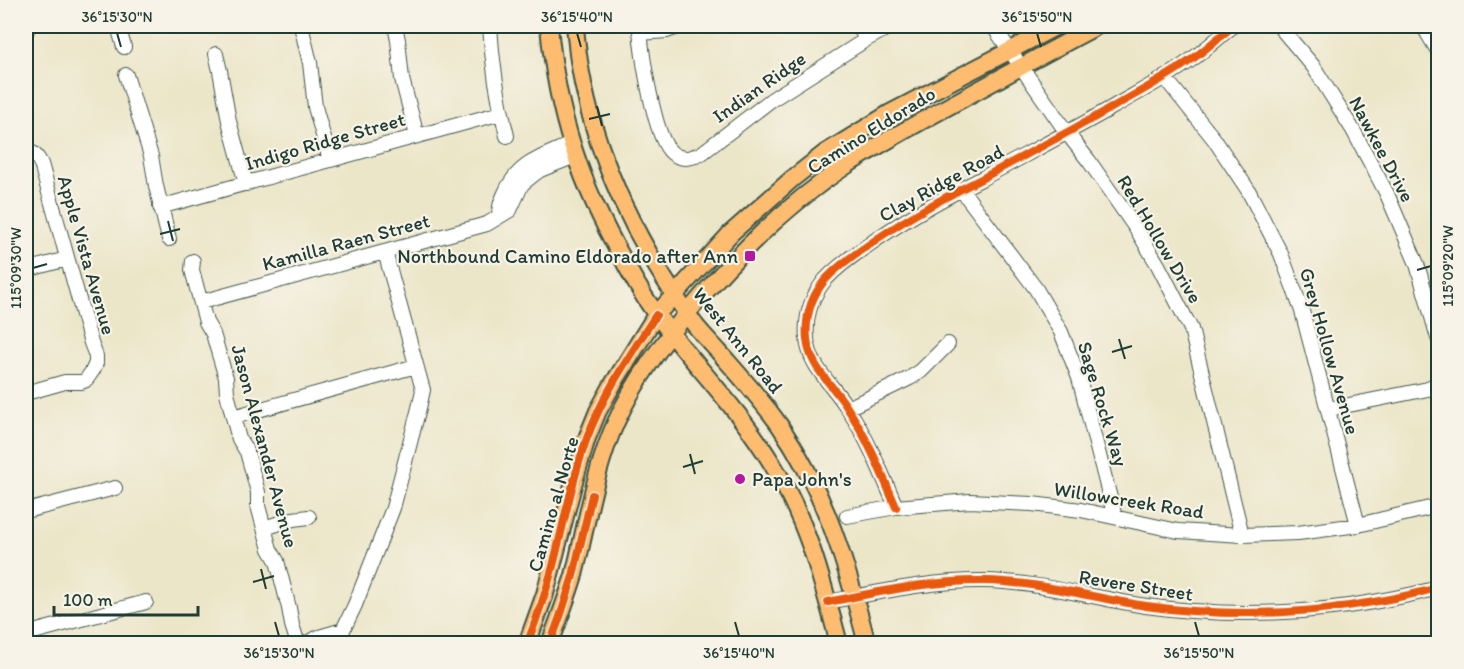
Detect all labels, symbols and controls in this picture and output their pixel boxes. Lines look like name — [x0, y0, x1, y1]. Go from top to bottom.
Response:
text: 36°15'30"N — [81, 8, 153, 26]
text: 36°15'40"N — [541, 8, 613, 26]
text: 36°15'50"N — [1002, 8, 1072, 26]
street label: Indian Ridge — [708, 46, 810, 128]
street label: Camino Eldorado — [802, 81, 940, 179]
street label: Nawkee Drive — [1344, 92, 1420, 206]
street label: Indigo Ridge Street — [242, 107, 408, 175]
street label: Clay Ridge Road — [875, 139, 1008, 227]
street label: Red Hollow Drive — [1112, 171, 1208, 307]
street label: Apple Vista Avenue — [53, 173, 121, 337]
street label: Kamilla Raen Street — [260, 208, 432, 276]
text: 115°09'20"W — [1439, 225, 1457, 307]
text: 115°09'30"W — [7, 227, 25, 309]
place label: Northbound Camino Eldorado after Ann — [397, 244, 738, 268]
marker: Northbound Camino Eldorado after Ann — [743, 249, 757, 263]
street label: Grey Hollow Avenue — [1295, 265, 1365, 437]
street label: West Ann Road — [688, 282, 788, 398]
street label: Sage Rock Way — [1073, 339, 1134, 470]
street label: Jason Alexander Avenue — [226, 342, 304, 550]
street label: Camino al Norte — [522, 433, 584, 575]
place label: Papa John's — [752, 467, 852, 491]
marker: Papa John's — [733, 472, 747, 486]
street label: Willowcreek Road — [1052, 476, 1206, 524]
street label: Revere Street — [1077, 564, 1195, 606]
scale bar — [54, 579, 198, 617]
text: 100 m — [63, 589, 113, 611]
text: 36°15'30"N — [243, 644, 315, 662]
text: 36°15'40"N — [703, 644, 775, 662]
text: 36°15'50"N — [1164, 644, 1234, 662]

